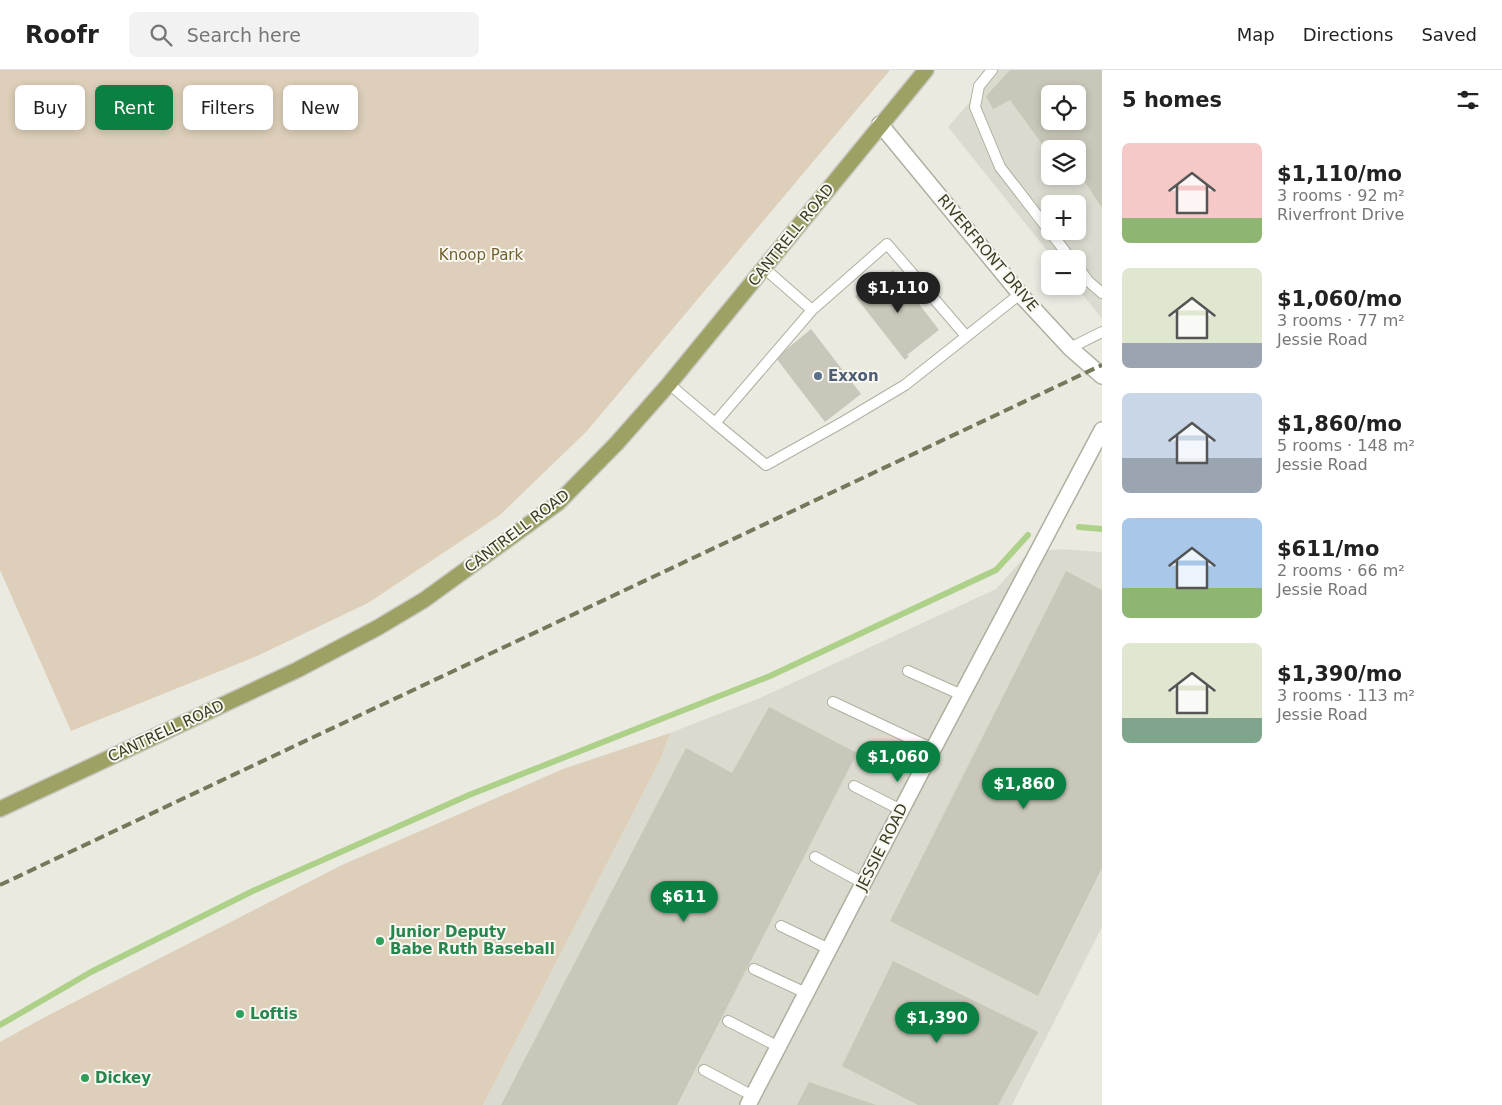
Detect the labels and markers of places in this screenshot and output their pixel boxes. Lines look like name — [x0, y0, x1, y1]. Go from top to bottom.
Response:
pin: $1,110 — [857, 272, 939, 314]
place label: Exxon — [828, 367, 879, 385]
marker: Exxon — [812, 370, 824, 382]
pin: $1,060 — [857, 740, 939, 783]
pin: $1,860 — [983, 768, 1065, 810]
pin: $611 — [654, 880, 714, 923]
place label: Junior Deputy Babe Ruth Baseball — [389, 923, 555, 958]
marker: Junior Deputy Babe Ruth Baseball — [374, 935, 386, 947]
pin: $1,390 — [896, 1002, 978, 1044]
place label: Loftis — [250, 1005, 298, 1023]
marker: Loftis — [234, 1008, 246, 1020]
place label: Dickey — [95, 1069, 151, 1087]
marker: Dickey — [79, 1072, 91, 1084]

